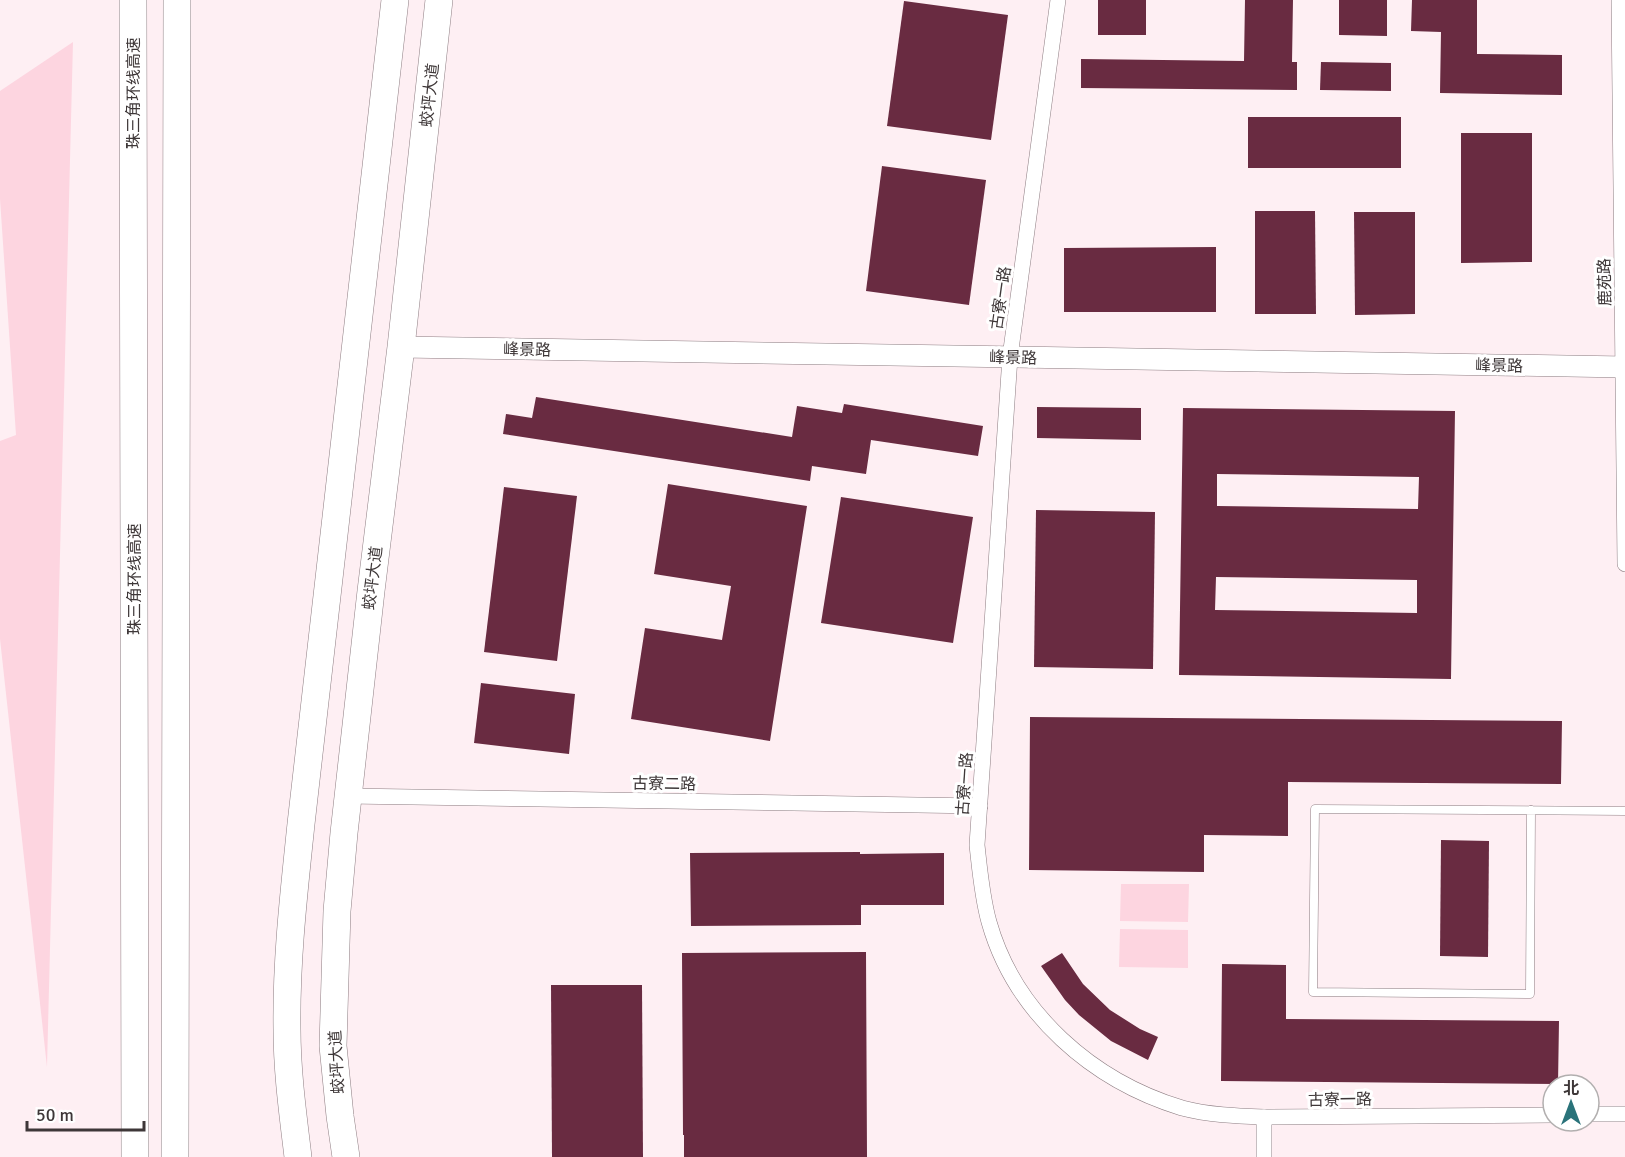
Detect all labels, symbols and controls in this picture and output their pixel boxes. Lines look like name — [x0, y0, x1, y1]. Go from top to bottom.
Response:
street label: 珠三角环线高速 — [124, 37, 144, 149]
street label: 蛟坪大道 — [417, 62, 443, 128]
street label: 鹿苑路 — [1595, 258, 1615, 306]
street label: 古寮一路 — [987, 265, 1015, 331]
street label: 峰景路 — [503, 340, 551, 360]
street label: 峰景路 — [989, 348, 1037, 368]
street label: 峰景路 — [1475, 356, 1523, 376]
street label: 珠三角环线高速 — [125, 523, 145, 635]
street label: 蛟坪大道 — [359, 545, 387, 611]
street label: 古寮一路 — [953, 751, 977, 817]
street label: 古寮二路 — [632, 773, 696, 795]
street label: 蛟坪大道 — [325, 1029, 349, 1094]
north arrow — [1541, 1073, 1601, 1133]
text: 北 — [1563, 1079, 1579, 1099]
street label: 古寮一路 — [1308, 1089, 1372, 1111]
scale bar — [27, 1094, 144, 1132]
text: 50 m — [36, 1104, 74, 1126]

